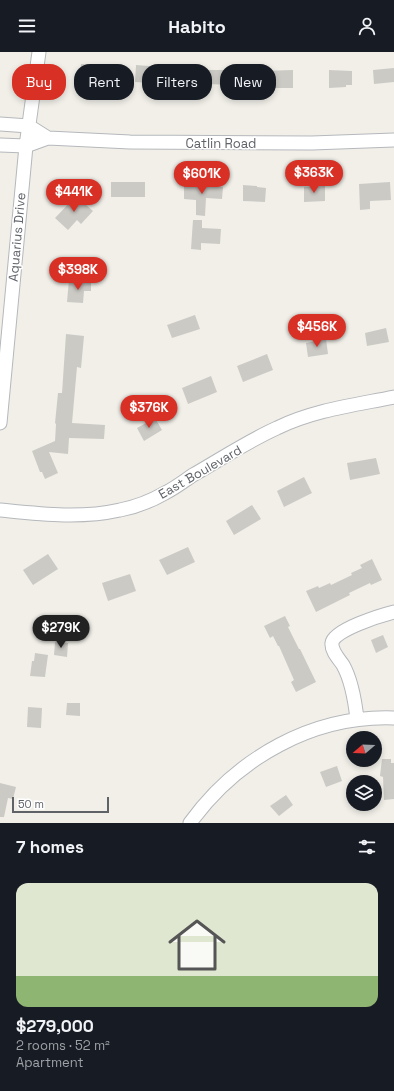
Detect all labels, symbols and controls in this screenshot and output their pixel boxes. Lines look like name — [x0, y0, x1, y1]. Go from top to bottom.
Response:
icon: menu — [16, 15, 38, 37]
text: Habito — [168, 15, 226, 38]
icon: person — [356, 15, 378, 37]
chip: Buy — [12, 64, 66, 100]
chip: Rent — [74, 64, 134, 100]
chip: Filters — [142, 64, 212, 100]
chip: New — [220, 64, 276, 100]
street label: Catlin Road — [186, 135, 256, 152]
pin: $363K — [286, 160, 342, 194]
pin: $601K — [174, 161, 230, 195]
text: $363K — [294, 164, 334, 181]
text: $601K — [183, 165, 221, 182]
pin: $441K — [46, 179, 102, 213]
text: $441K — [55, 183, 93, 200]
street label: Aquarius Drive — [5, 192, 29, 282]
pin: $398K — [50, 257, 106, 291]
text: $398K — [58, 261, 98, 278]
pin: $456K — [289, 314, 345, 348]
text: $456K — [297, 318, 337, 335]
pin: $376K — [121, 395, 177, 429]
text: $376K — [129, 399, 169, 416]
street label: East Boulevard — [155, 441, 245, 503]
pin: $279K — [33, 615, 89, 649]
text: $279K — [42, 619, 80, 636]
north arrow — [346, 731, 382, 767]
map controls — [346, 731, 382, 811]
button: layers — [346, 775, 382, 811]
scale bar — [12, 795, 109, 814]
text: 50 m — [18, 797, 44, 811]
text: 7 homes — [16, 836, 84, 858]
icon: filters — [356, 836, 378, 858]
icon: home — [161, 909, 233, 981]
text: $279,000 — [16, 1015, 94, 1037]
text: 2 rooms · 52 m² — [16, 1037, 110, 1054]
text: Apartment — [16, 1054, 84, 1071]

